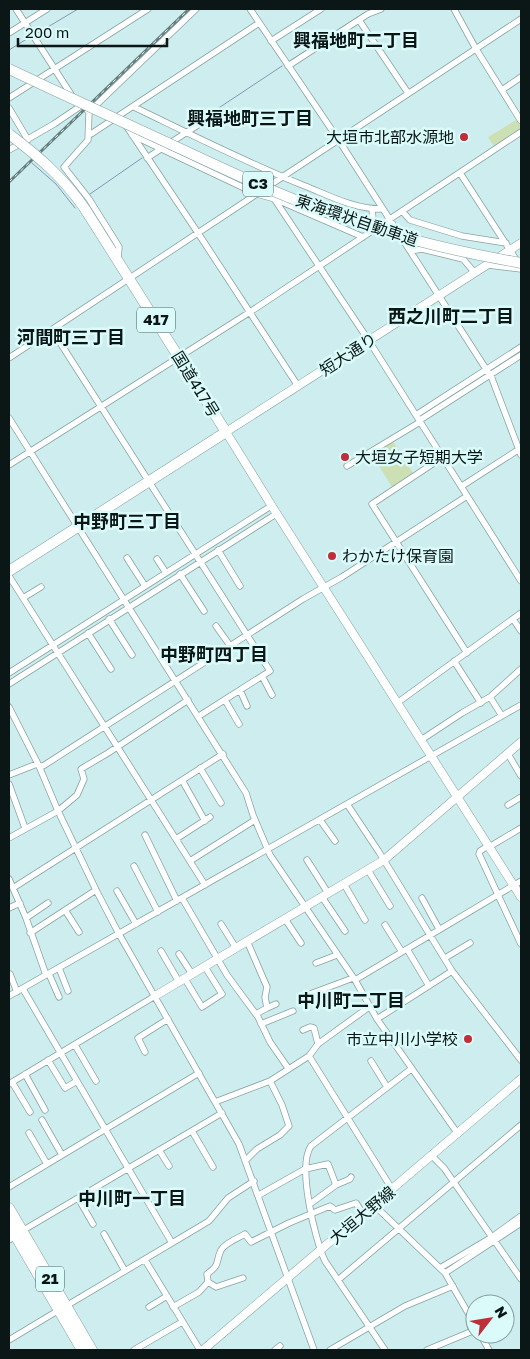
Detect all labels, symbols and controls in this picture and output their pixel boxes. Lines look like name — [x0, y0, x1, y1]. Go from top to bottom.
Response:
scale bar — [18, 15, 166, 47]
text: 200 m — [25, 23, 69, 41]
district label: 興福地町二丁目 — [293, 29, 419, 51]
district label: 興福地町三丁目 — [187, 107, 313, 129]
place label: 大垣市北部水源地 — [326, 127, 454, 147]
marker: 大垣市北部水源地 — [458, 131, 470, 143]
road number: C3 — [243, 172, 273, 196]
street label: 東海環状自動車道 — [293, 190, 421, 250]
district label: 西之川町二丁目 — [388, 305, 514, 327]
road number: 417 — [137, 308, 175, 332]
district label: 河間町三丁目 — [17, 326, 125, 348]
street label: 短大通り — [316, 328, 380, 380]
street label: 国道417号 — [168, 347, 224, 421]
place label: 大垣女子短期大学 — [355, 447, 483, 467]
marker: 大垣女子短期大学 — [339, 451, 351, 463]
district label: 中野町三丁目 — [73, 510, 181, 532]
place label: わかたけ保育園 — [342, 546, 454, 566]
marker: わかたけ保育園 — [326, 550, 338, 562]
district label: 中野町四丁目 — [160, 643, 268, 665]
district label: 中川町二丁目 — [297, 989, 405, 1011]
place label: 市立中川小学校 — [346, 1029, 458, 1049]
marker: 市立中川小学校 — [462, 1033, 474, 1045]
street label: 大垣大野線 — [325, 1182, 399, 1248]
district label: 中川町一丁目 — [78, 1187, 186, 1209]
road number: 21 — [36, 1266, 64, 1292]
north arrow — [465, 1294, 515, 1344]
text: N — [492, 1303, 512, 1321]

